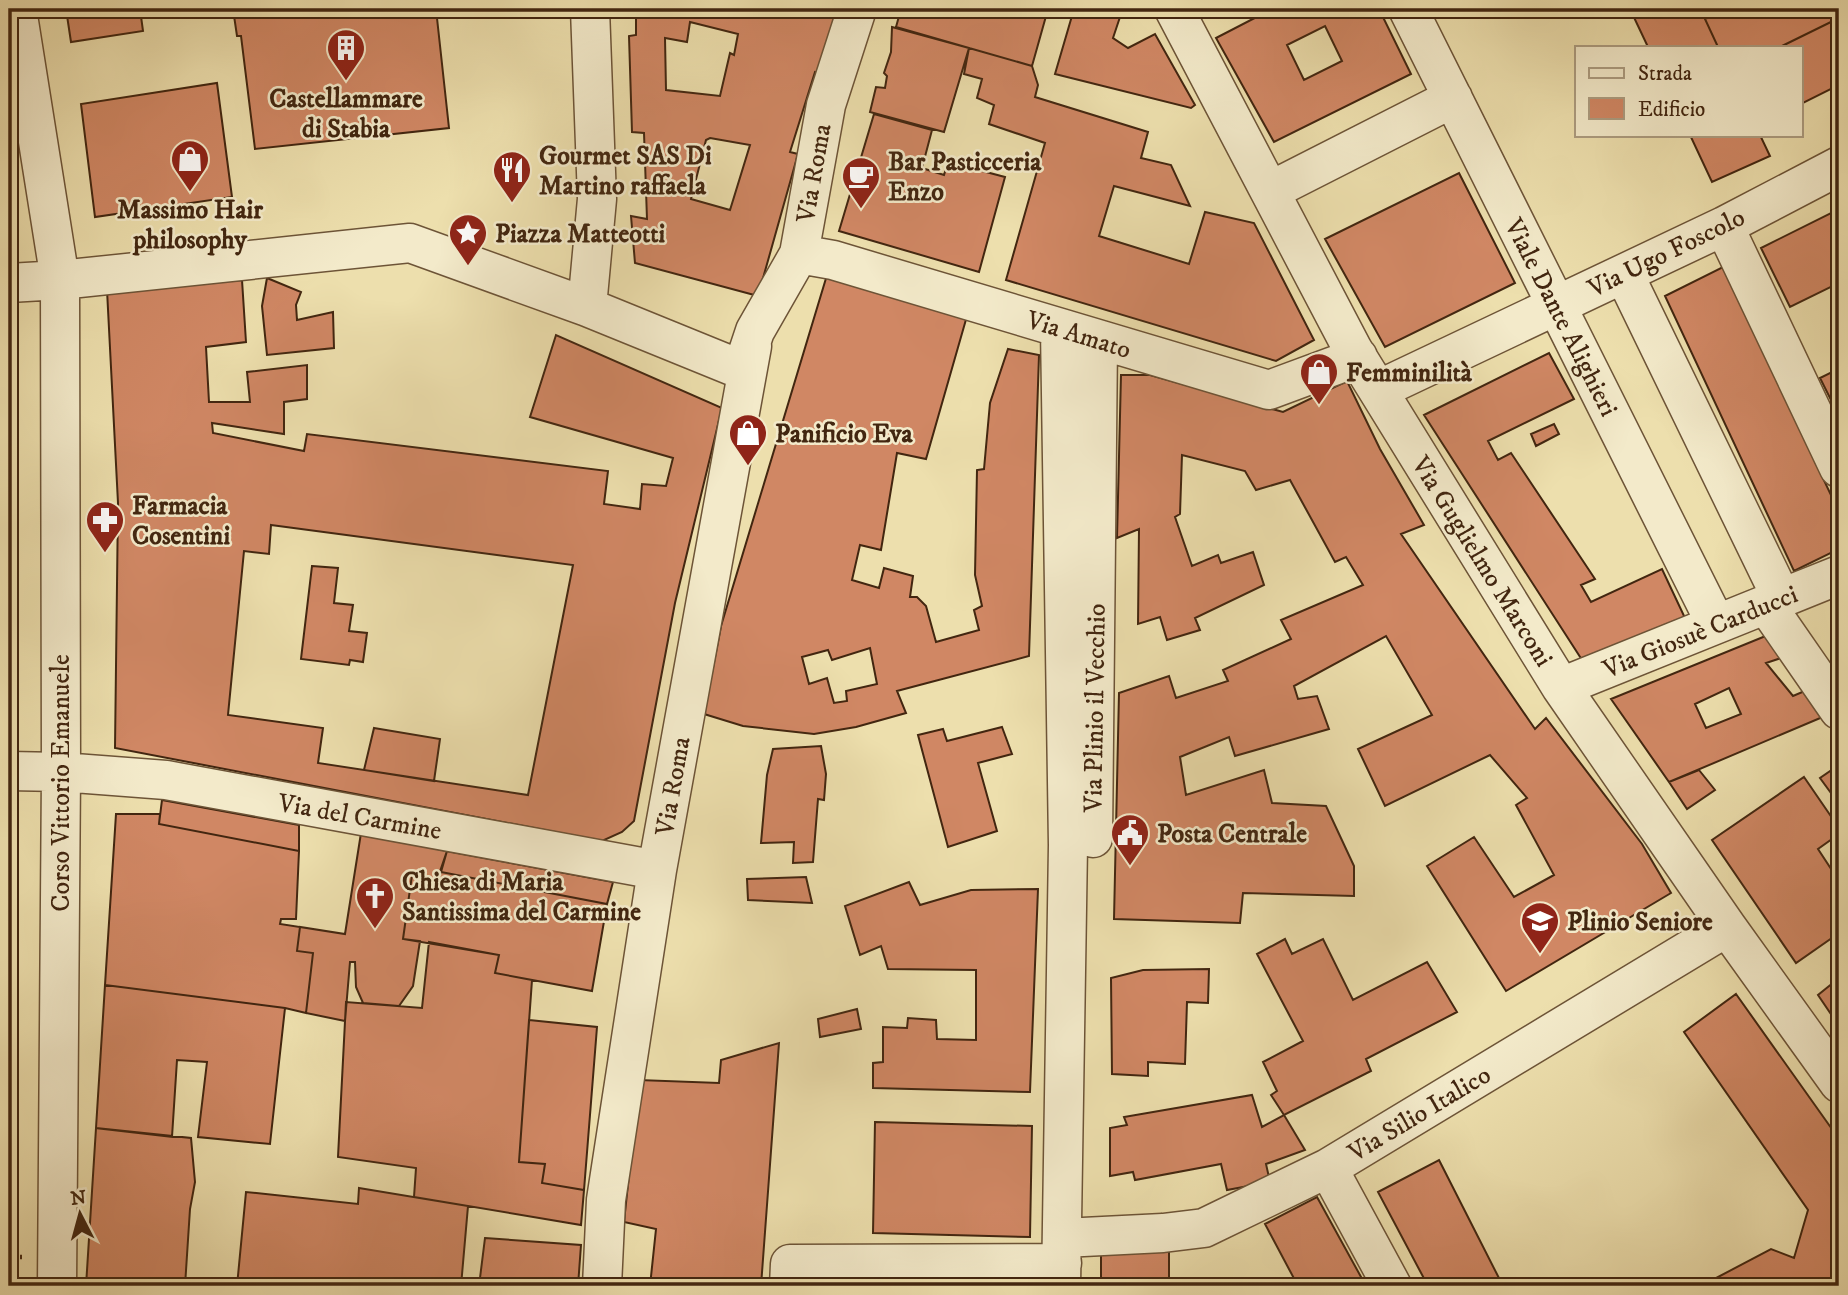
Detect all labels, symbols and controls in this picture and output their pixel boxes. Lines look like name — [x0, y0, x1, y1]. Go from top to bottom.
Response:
building icon: Castellammare di Stabia — [325, 27, 367, 82]
legend — [1575, 46, 1802, 136]
text: Strada — [1638, 61, 1692, 87]
place label: Castellammare di Stabia — [269, 83, 423, 146]
text: Edificio — [1638, 97, 1705, 123]
street label: Via Roma — [789, 121, 839, 226]
shop icon: Massimo Hair philosophy — [169, 138, 211, 193]
place label: Gourmet SAS Di Martino raffaela — [539, 140, 712, 203]
place label: Bar Pasticceria Enzo — [888, 146, 1042, 209]
restaurant icon: Gourmet SAS Di Martino raffaela — [491, 149, 533, 204]
cafe icon: Bar Pasticceria Enzo — [840, 155, 882, 210]
place label: Massimo Hair philosophy — [117, 194, 263, 257]
street label: Via Ugo Foscolo — [1582, 201, 1750, 306]
place icon: Piazza Matteotti — [447, 212, 489, 267]
street label: Viale Dante Alighieri — [1496, 212, 1625, 422]
place label: Piazza Matteotti — [495, 218, 666, 251]
street label: Via Amato — [1021, 304, 1135, 367]
shop icon: Femminilità — [1298, 351, 1340, 406]
place label: Femminilità — [1346, 357, 1473, 390]
shop icon: Panificio Eva — [727, 412, 769, 467]
place label: Panificio Eva — [775, 418, 914, 451]
street label: Via Guglielmo Marconi — [1403, 449, 1560, 673]
place label: Farmacia Cosentini — [132, 490, 230, 553]
pharmacy icon: Farmacia Cosentini — [84, 499, 126, 554]
street label: Via Giosuè Carducci — [1597, 578, 1803, 687]
street label: Via Plinio il Vecchio — [1077, 603, 1114, 814]
street label: Corso Vittorio Emanuele — [45, 654, 78, 912]
street label: Via Roma — [648, 734, 698, 839]
street label: Via del Carmine — [275, 787, 444, 848]
public building icon: Posta Centrale — [1109, 812, 1151, 867]
place label: Posta Centrale — [1157, 818, 1307, 851]
place label: Chiesa di Maria Santissima del Carmine — [402, 866, 641, 929]
church icon: Chiesa di Maria Santissima del Carmine — [354, 875, 396, 930]
school or university icon: Plinio Seniore — [1519, 900, 1561, 955]
place label: Plinio Seniore — [1567, 906, 1713, 939]
street label: Via Silio Italico — [1342, 1059, 1497, 1170]
north arrow — [46, 1180, 116, 1250]
text: N — [69, 1186, 88, 1211]

